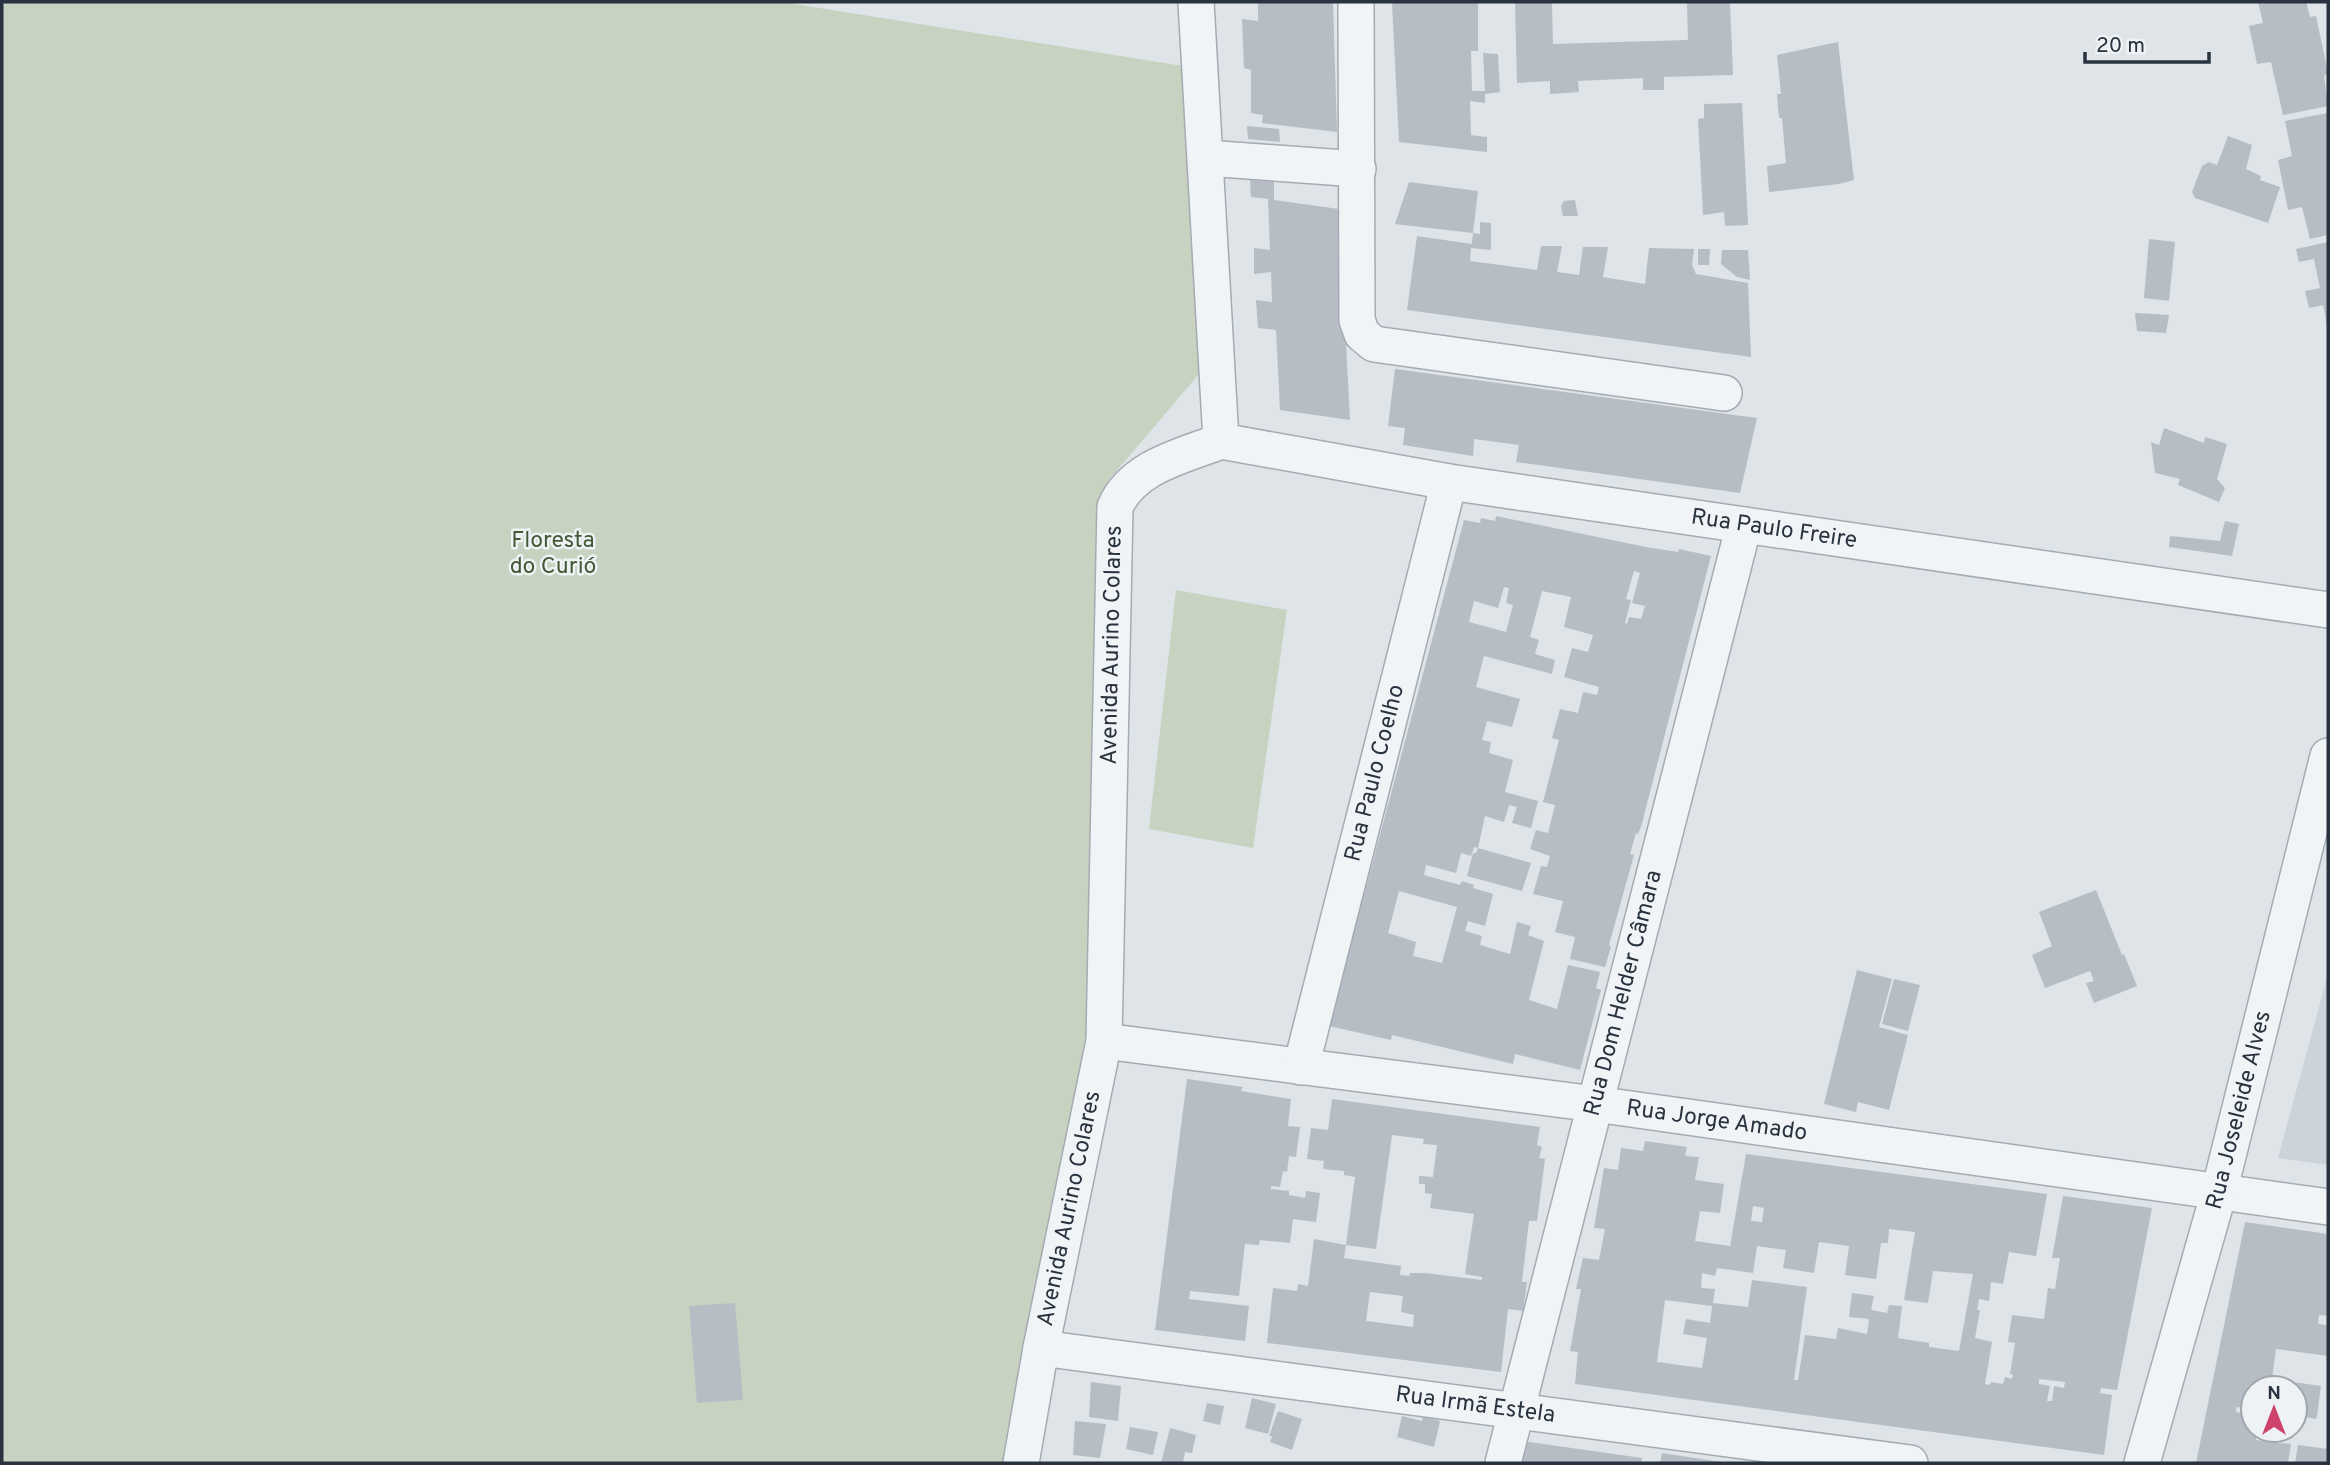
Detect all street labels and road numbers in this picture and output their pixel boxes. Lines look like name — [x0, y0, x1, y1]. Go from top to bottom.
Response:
street label: Rua Paulo Freire — [1689, 503, 1859, 556]
street label: Avenida Aurino Colares — [1095, 525, 1129, 765]
street label: Rua Paulo Coelho — [1339, 682, 1412, 865]
street label: Rua Dom Helder Câmara — [1578, 867, 1669, 1119]
street label: Rua Joseleide Alves — [2200, 1008, 2278, 1213]
street label: Avenida Aurino Colares — [1031, 1088, 1108, 1329]
street label: Rua Jorge Amado — [1624, 1094, 1809, 1148]
street label: Rua Irmã Estela — [1394, 1381, 1557, 1430]

